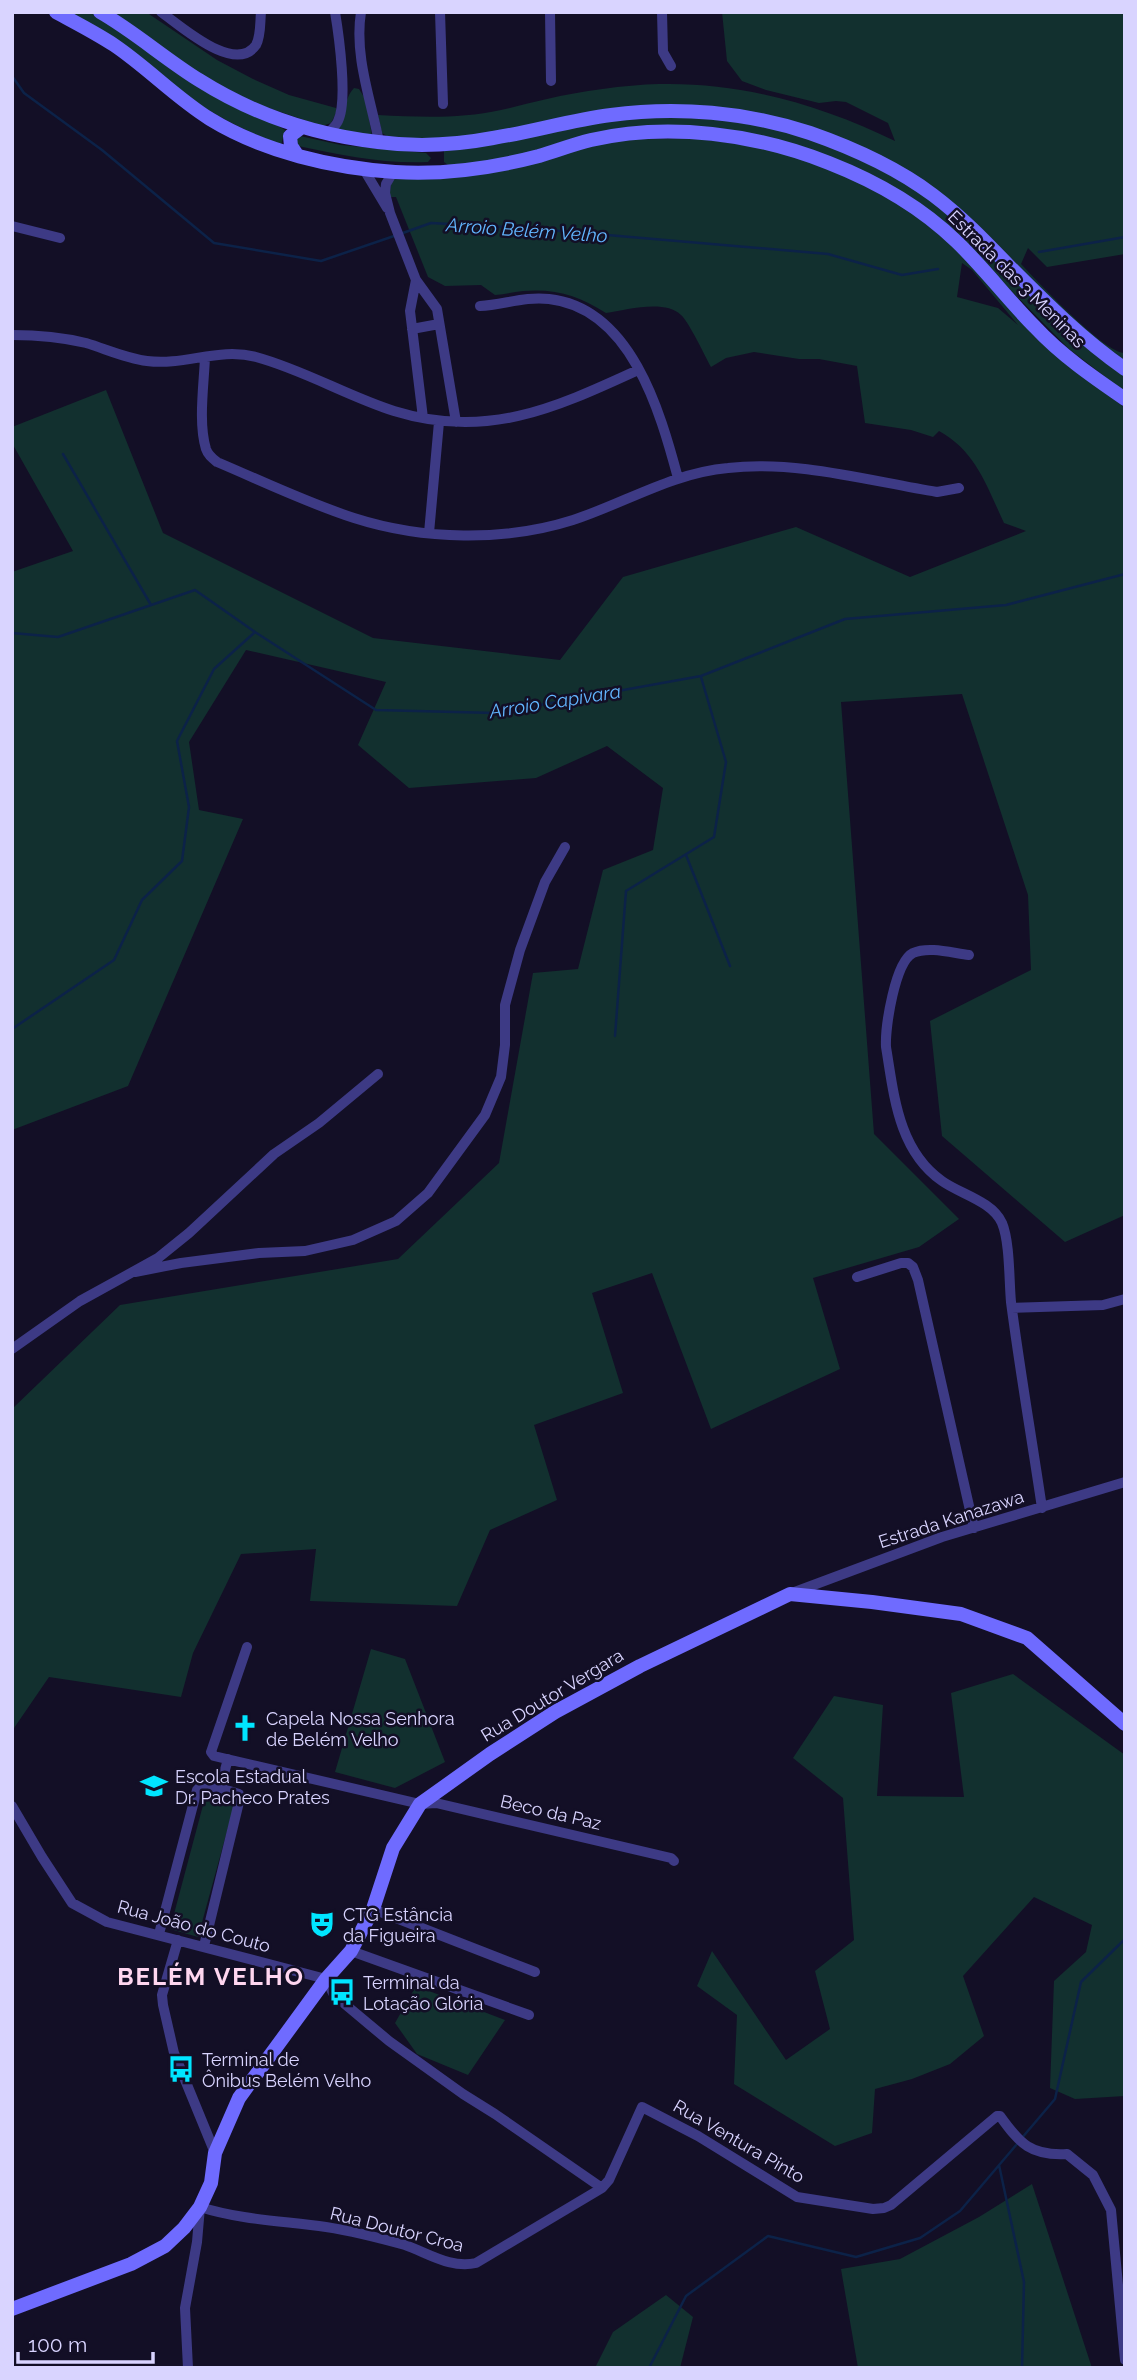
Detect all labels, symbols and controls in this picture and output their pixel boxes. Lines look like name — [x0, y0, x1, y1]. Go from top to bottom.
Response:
street label: Estrada das 3 Meninas — [944, 206, 1090, 352]
water label: Arroio Belém Velho — [445, 213, 609, 247]
water label: Arroio Capivara — [487, 680, 622, 722]
street label: Estrada Kanazawa — [876, 1486, 1026, 1552]
street label: Rua Doutor Vergara — [477, 1644, 627, 1746]
place label: Capela Nossa Senhora de Belém Velho — [266, 1708, 455, 1750]
church icon: Capela Nossa Senhora de Belém Velho — [230, 1713, 260, 1743]
place label: Escola Estadual Dr. Pacheco Prates — [175, 1766, 330, 1808]
school or university icon: Escola Estadual Dr. Pacheco Prates — [139, 1771, 169, 1801]
street label: Beco da Paz — [498, 1790, 604, 1834]
street label: Rua João do Couto — [115, 1895, 273, 1957]
place label: CTG Estância da Figueira — [343, 1904, 453, 1946]
theatre icon: CTG Estância da Figueira — [307, 1909, 337, 1939]
district label: BELÉM VELHO — [117, 1962, 305, 1991]
place label: Terminal da Lotação Glória — [363, 1972, 483, 2014]
bus stop icon: Terminal da Lotação Glória — [327, 1977, 357, 2007]
place label: Terminal de Ônibus Belém Velho — [202, 2049, 371, 2091]
bus stop icon: Terminal de Ônibus Belém Velho — [166, 2054, 196, 2084]
street label: Rua Ventura Pinto — [670, 2095, 808, 2187]
street label: Rua Doutor Croa — [328, 2202, 466, 2256]
scale bar — [18, 2320, 152, 2364]
text: 100 m — [28, 2332, 87, 2357]

